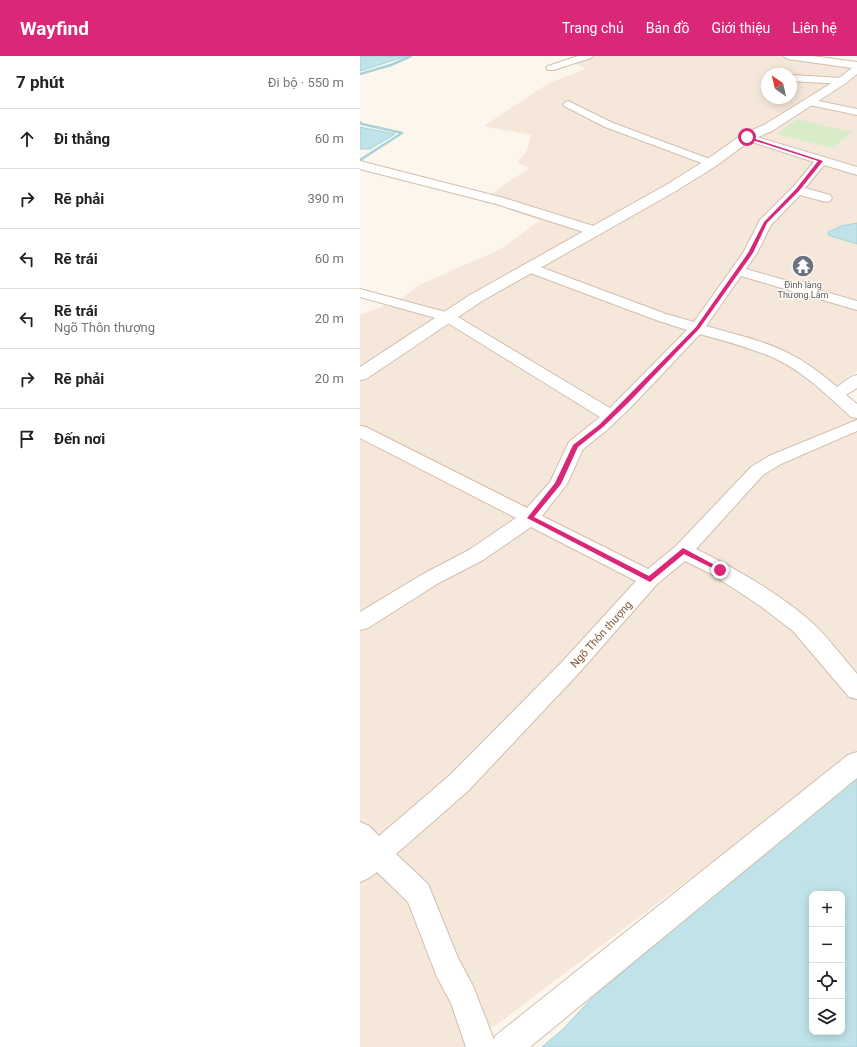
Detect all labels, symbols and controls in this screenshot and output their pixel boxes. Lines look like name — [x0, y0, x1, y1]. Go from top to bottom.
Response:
text: Wayfind — [20, 17, 89, 40]
text: Trang chủ — [562, 20, 624, 36]
text: Bản đồ — [646, 20, 690, 36]
text: Giới thiệu — [712, 20, 770, 36]
text: Liên hệ — [792, 20, 837, 36]
north arrow — [761, 68, 797, 104]
text: 7 phút — [16, 72, 64, 92]
text: Đi bộ · 550 m — [268, 75, 344, 90]
icon: ahead — [16, 128, 38, 150]
route start — [738, 128, 756, 146]
text: Đi thẳng — [54, 130, 110, 148]
text: 60 m — [315, 131, 344, 146]
icon: right — [16, 188, 38, 210]
text: Rẽ phải — [54, 190, 104, 208]
text: 390 m — [307, 191, 344, 206]
icon: left — [16, 248, 38, 270]
text: Rẽ trái — [54, 250, 98, 268]
text: 60 m — [315, 251, 344, 266]
temple icon: Đình làng Thượng Lâm — [790, 253, 816, 279]
place label: Đình làng Thượng Lâm — [778, 280, 829, 300]
text: Rẽ trái — [54, 302, 98, 320]
icon: left — [16, 308, 38, 330]
text: 20 m — [315, 311, 344, 326]
text: Ngõ Thôn thượng — [54, 320, 155, 335]
icon: right — [16, 368, 38, 390]
text: Rẽ phải — [54, 370, 104, 388]
text: 20 m — [315, 371, 344, 386]
icon: arrive — [16, 428, 38, 450]
text: Đến nơi — [54, 430, 105, 448]
route end — [711, 561, 729, 579]
street label: Ngõ Thôn thượng — [568, 598, 635, 670]
map controls — [809, 891, 845, 1035]
button: + — [809, 891, 845, 927]
button: − — [809, 927, 845, 963]
button: locate — [809, 963, 845, 999]
button: layers — [809, 999, 845, 1035]

